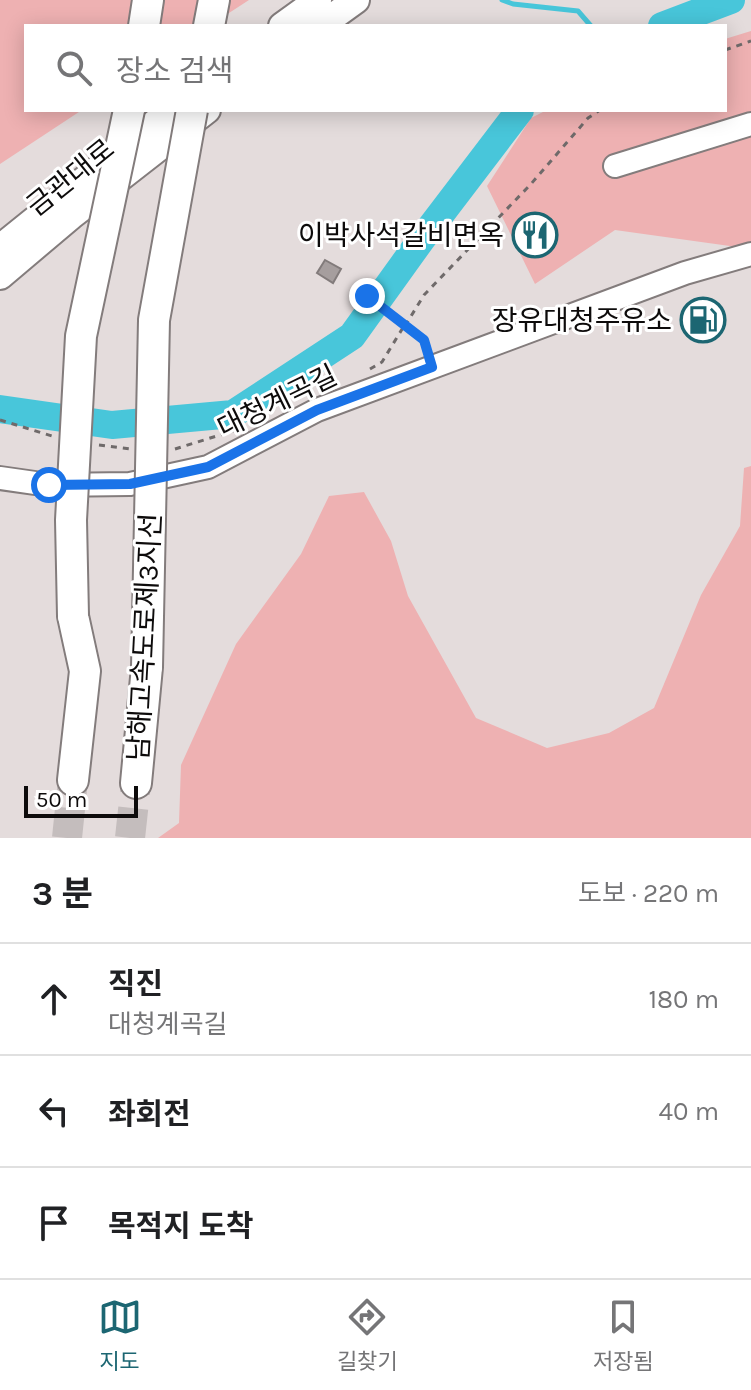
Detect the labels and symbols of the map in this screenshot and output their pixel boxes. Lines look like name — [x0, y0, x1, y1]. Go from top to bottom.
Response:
street label: 금관대로 — [20, 132, 121, 223]
restaurant icon: 이박사석갈비면옥 — [511, 211, 559, 259]
place label: 이박사석갈비면옥 — [298, 219, 504, 252]
route end — [349, 278, 385, 314]
fuel station icon: 장유대청주유소 — [679, 296, 727, 344]
place label: 장유대청주유소 — [492, 304, 672, 337]
street label: 대청계곡길 — [212, 358, 342, 445]
route start — [31, 467, 67, 503]
street label: 남해고속도로제3지선 — [122, 512, 167, 762]
scale bar — [24, 782, 138, 818]

